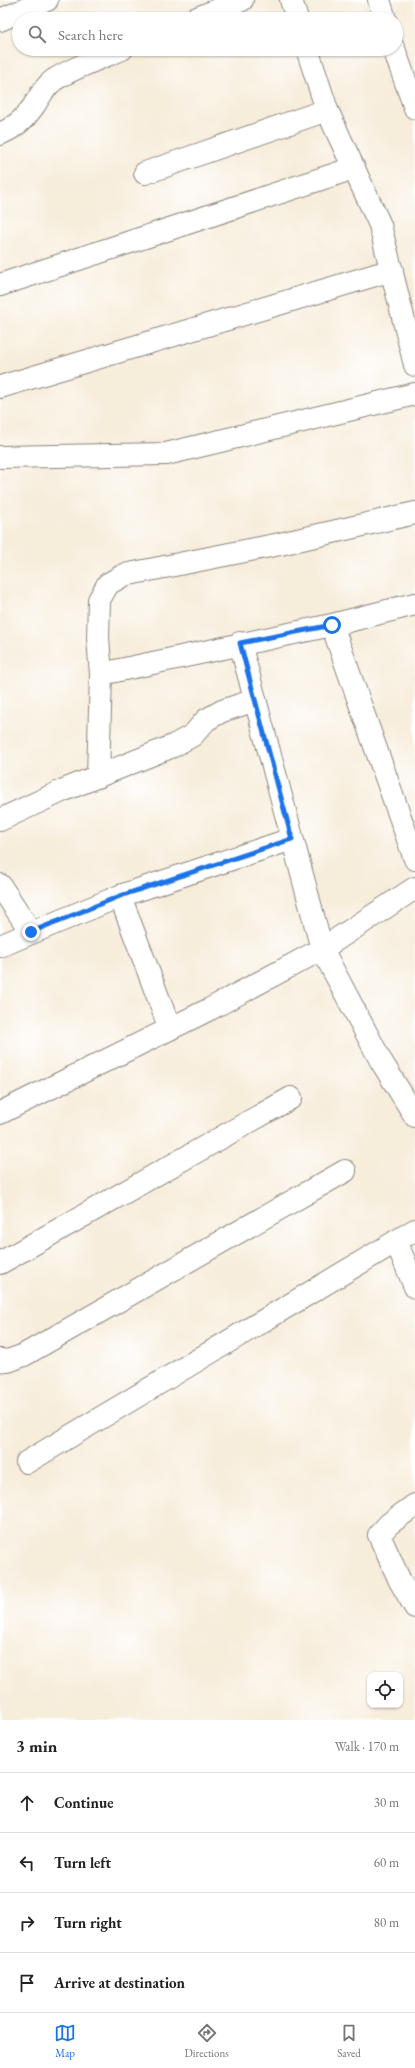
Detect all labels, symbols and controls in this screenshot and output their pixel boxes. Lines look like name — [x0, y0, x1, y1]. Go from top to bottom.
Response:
search box — [12, 12, 403, 56]
icon: search — [26, 23, 48, 45]
text: Search here — [58, 25, 123, 44]
route start — [323, 616, 341, 634]
route end — [22, 923, 40, 941]
map controls — [367, 1672, 403, 1708]
button: locate — [367, 1672, 403, 1708]
text: 3 min — [16, 1735, 57, 1757]
text: Walk · 170 m — [335, 1738, 399, 1755]
icon: ahead — [16, 1792, 38, 1814]
text: Continue — [54, 1793, 114, 1812]
text: 30 m — [374, 1794, 399, 1811]
icon: left — [16, 1852, 38, 1874]
text: Turn left — [54, 1853, 111, 1872]
text: 60 m — [374, 1854, 399, 1871]
icon: right — [16, 1912, 38, 1934]
text: Turn right — [54, 1913, 122, 1932]
text: 80 m — [374, 1914, 399, 1931]
icon: arrive — [16, 1972, 38, 1994]
text: Arrive at destination — [54, 1973, 185, 1992]
tab: Map — [54, 2022, 76, 2060]
tab: Directions — [185, 2022, 229, 2060]
tab: Saved — [337, 2022, 361, 2060]

